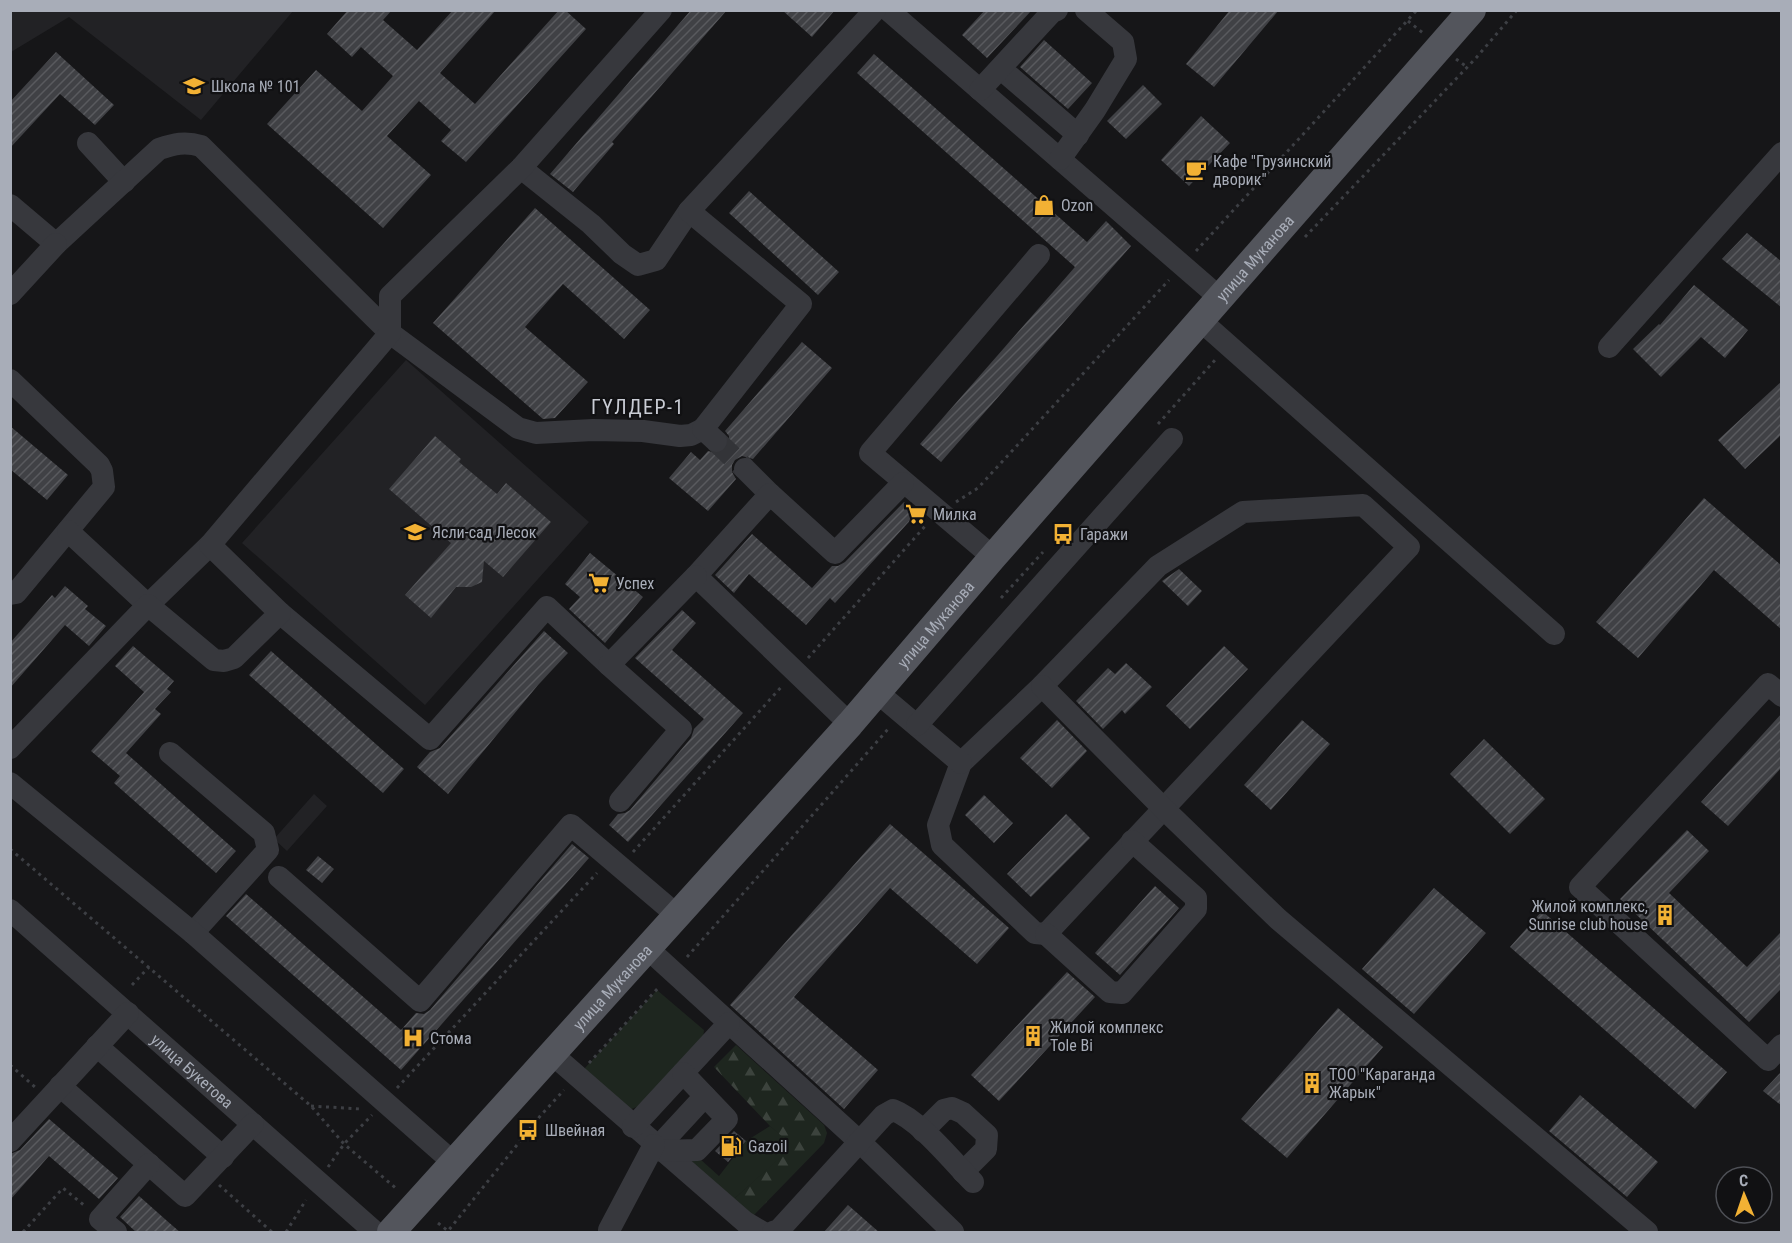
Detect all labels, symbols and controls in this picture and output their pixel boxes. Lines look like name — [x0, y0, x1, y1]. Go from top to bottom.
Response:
school or university icon: Школа № 101 — [182, 74, 206, 98]
place label: Школа № 101 — [211, 77, 301, 96]
place label: Кафе "Грузинский дворик" — [1213, 152, 1331, 189]
cafe icon: Кафе "Грузинский дворик" — [1184, 158, 1208, 182]
shop icon: Ozon — [1032, 193, 1056, 217]
place label: Ozon — [1061, 196, 1093, 215]
street label: улица Муканова — [1212, 211, 1298, 305]
district label: ГҮЛДЕР-1 — [591, 395, 685, 419]
supermarket icon: Милка — [904, 502, 928, 526]
place label: Милка — [933, 505, 977, 524]
school or university icon: Ясли-сад Лесок — [403, 520, 427, 544]
bus stop icon: Гаражи — [1051, 522, 1075, 546]
place label: Ясли-сад Лесок — [432, 523, 537, 542]
place label: Гаражи — [1080, 525, 1128, 544]
supermarket icon: Успех — [587, 571, 611, 595]
place label: Успех — [616, 574, 654, 593]
street label: улица Муканова — [893, 577, 978, 672]
place label: Жилой комплекс, Sunrise club house — [1529, 897, 1648, 934]
building icon: Жилой комплекс, Sunrise club house — [1653, 903, 1677, 927]
street label: улица Муканова — [569, 941, 656, 1034]
place label: Жилой комплекс Tole Bi — [1050, 1018, 1163, 1055]
building icon: Жилой комплекс Tole Bi — [1021, 1024, 1045, 1048]
hospital icon: Стома — [401, 1026, 425, 1050]
place label: Стома — [430, 1029, 472, 1048]
street label: улица Букетова — [147, 1030, 237, 1112]
place label: ТОО "Караганда Жарык" — [1329, 1065, 1435, 1102]
building icon: ТОО "Караганда Жарык" — [1300, 1071, 1324, 1095]
bus stop icon: Швейная — [516, 1118, 540, 1142]
place label: Швейная — [545, 1121, 605, 1140]
fuel station icon: Gazoil — [719, 1134, 743, 1158]
place label: Gazoil — [748, 1137, 787, 1156]
north arrow — [1714, 1165, 1774, 1225]
text: С — [1739, 1171, 1748, 1190]

